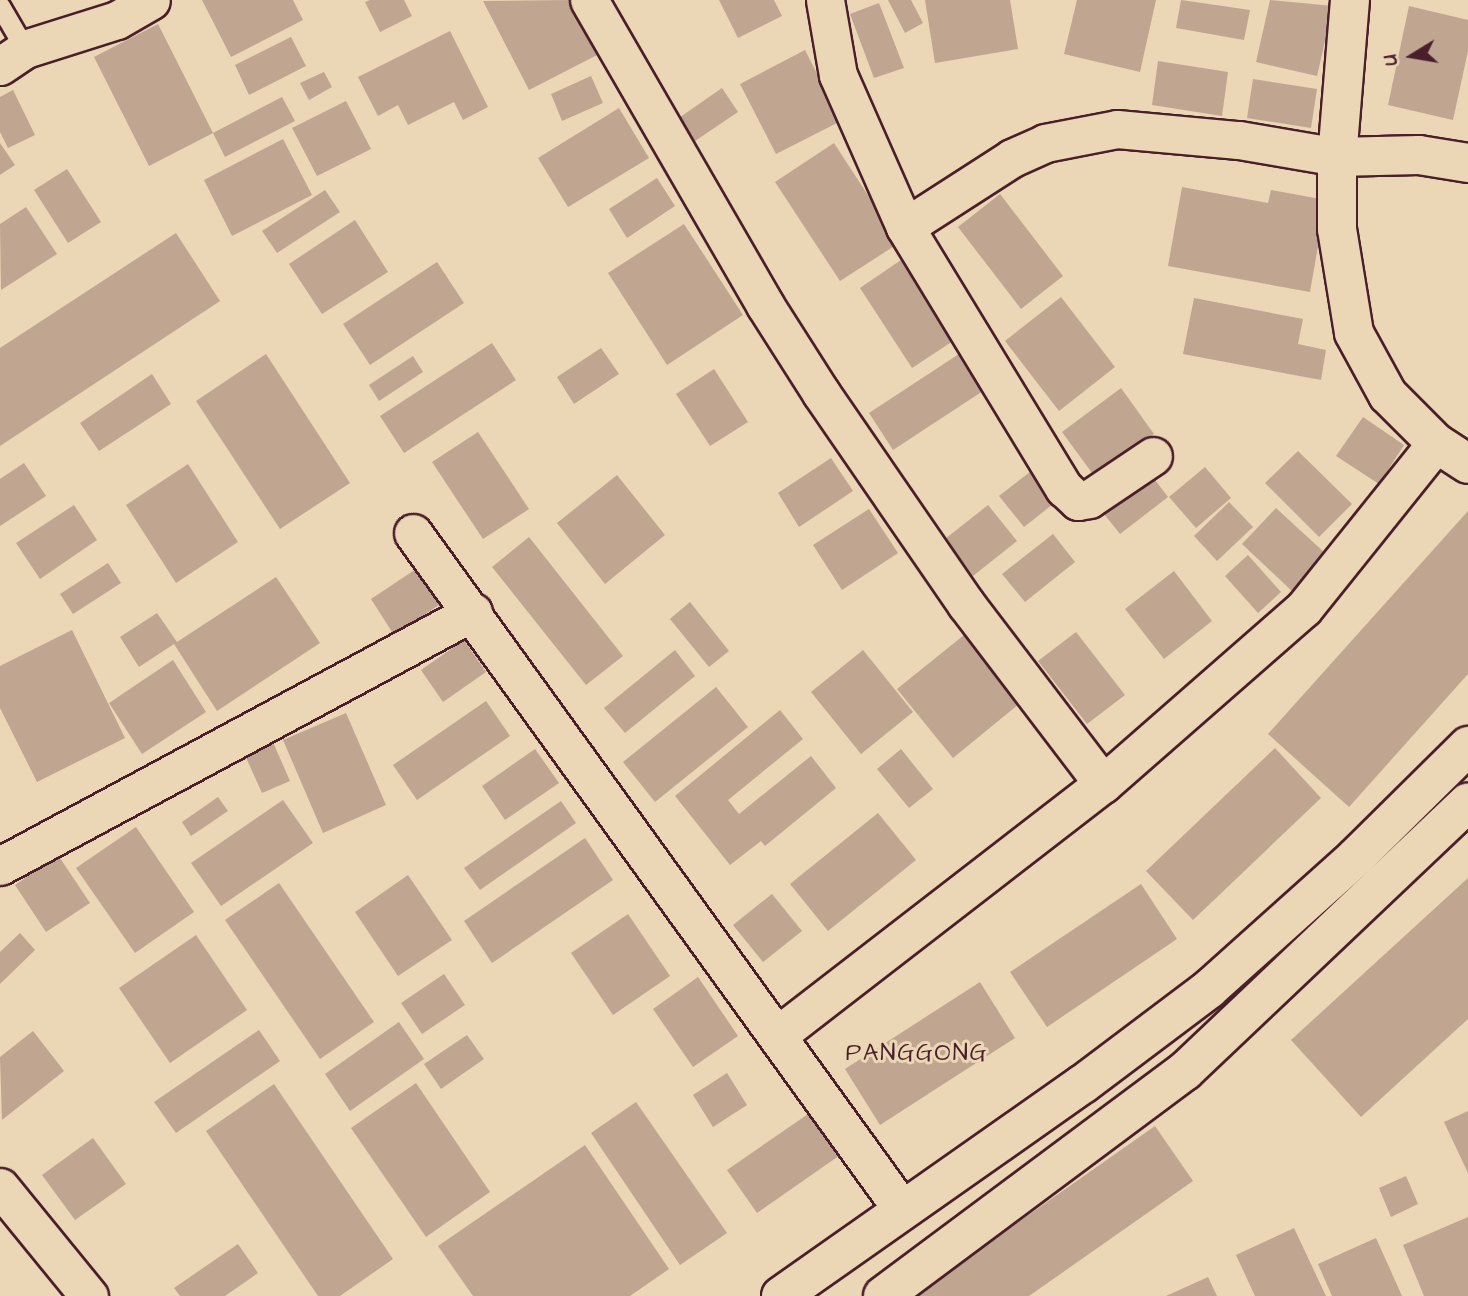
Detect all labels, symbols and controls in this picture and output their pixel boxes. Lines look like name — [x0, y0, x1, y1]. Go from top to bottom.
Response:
north arrow — [1377, 21, 1447, 91]
text: U — [1377, 52, 1405, 68]
district label: PANGGONG — [847, 1040, 987, 1068]

